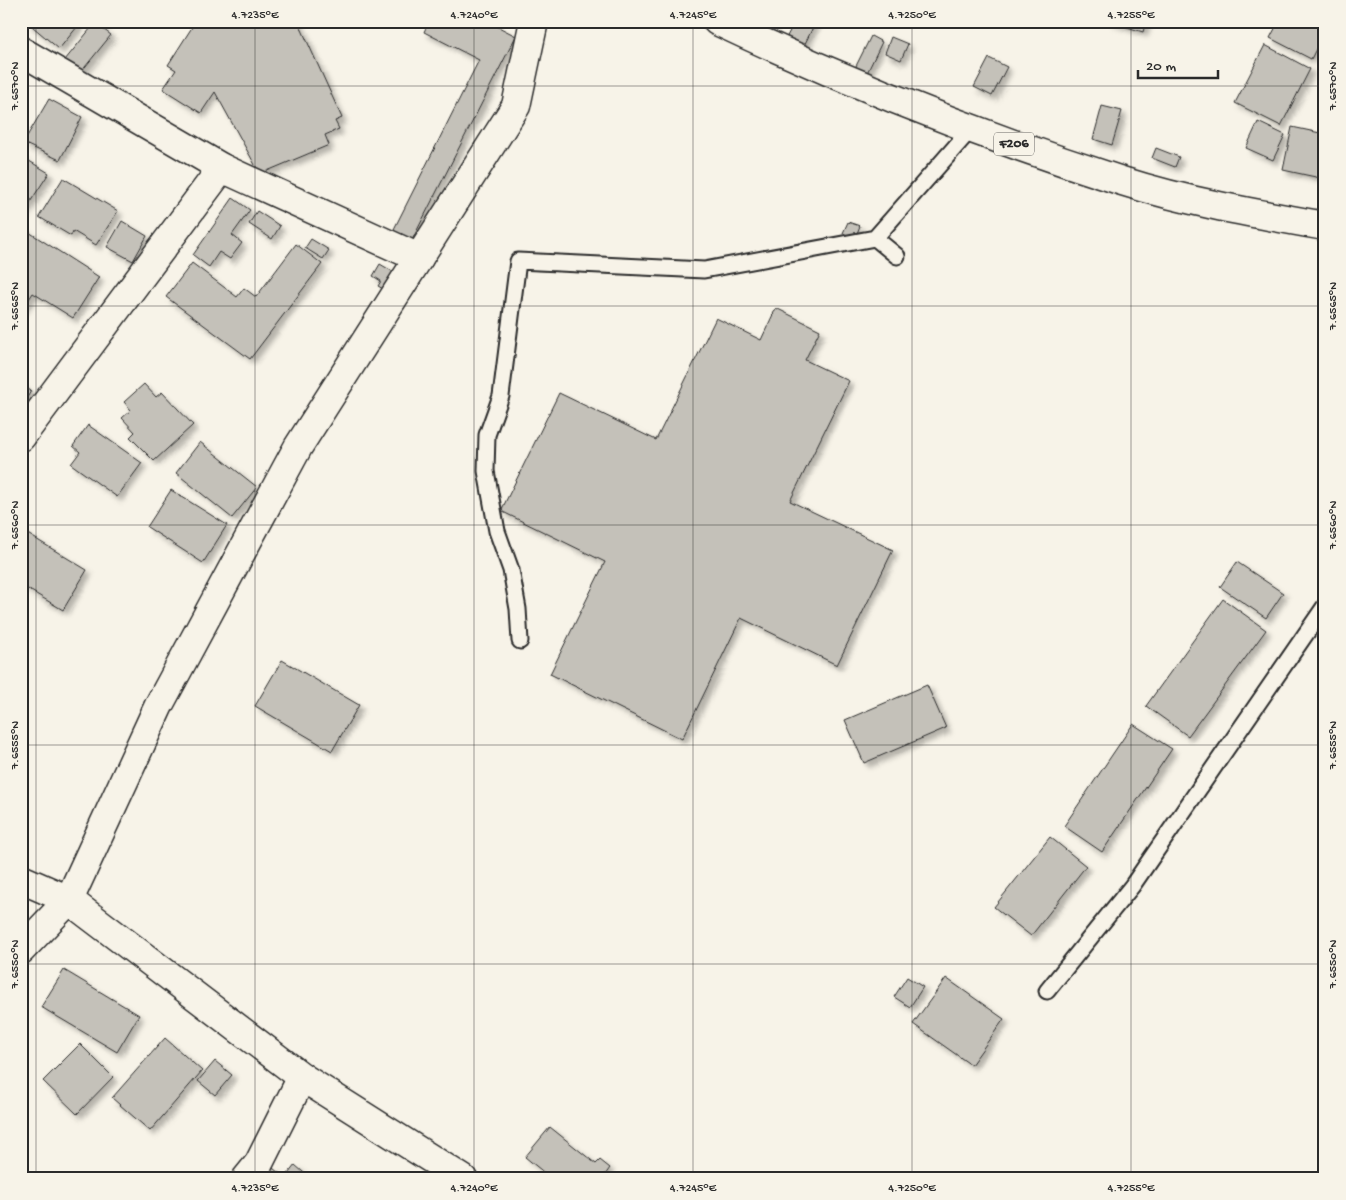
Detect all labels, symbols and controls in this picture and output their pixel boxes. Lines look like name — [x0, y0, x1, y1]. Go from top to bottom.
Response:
text: 4.7235°E — [232, 9, 279, 23]
text: 4.7240°E — [451, 9, 498, 23]
text: 4.7245°E — [670, 9, 717, 23]
text: 4.7250°E — [888, 9, 936, 23]
text: 4.7255°E — [1107, 9, 1155, 23]
scale bar — [1138, 48, 1218, 80]
text: 20 m — [1146, 58, 1176, 76]
text: 7.6570°N — [9, 61, 23, 111]
text: 7.6570°N — [1327, 61, 1341, 111]
road number: F206 — [994, 132, 1034, 156]
text: 7.6565°N — [9, 282, 23, 331]
text: 7.6565°N — [1327, 282, 1341, 331]
text: 7.6560°N — [9, 501, 23, 550]
text: 7.6560°N — [1327, 501, 1341, 550]
text: 7.6555°N — [9, 721, 23, 770]
text: 7.6555°N — [1327, 721, 1341, 770]
text: 7.6550°N — [9, 939, 23, 989]
text: 7.6550°N — [1327, 939, 1341, 989]
text: 4.7235°E — [232, 1182, 279, 1196]
text: 4.7240°E — [451, 1182, 498, 1196]
text: 4.7245°E — [670, 1182, 717, 1196]
text: 4.7250°E — [888, 1182, 936, 1196]
text: 4.7255°E — [1107, 1182, 1155, 1196]

